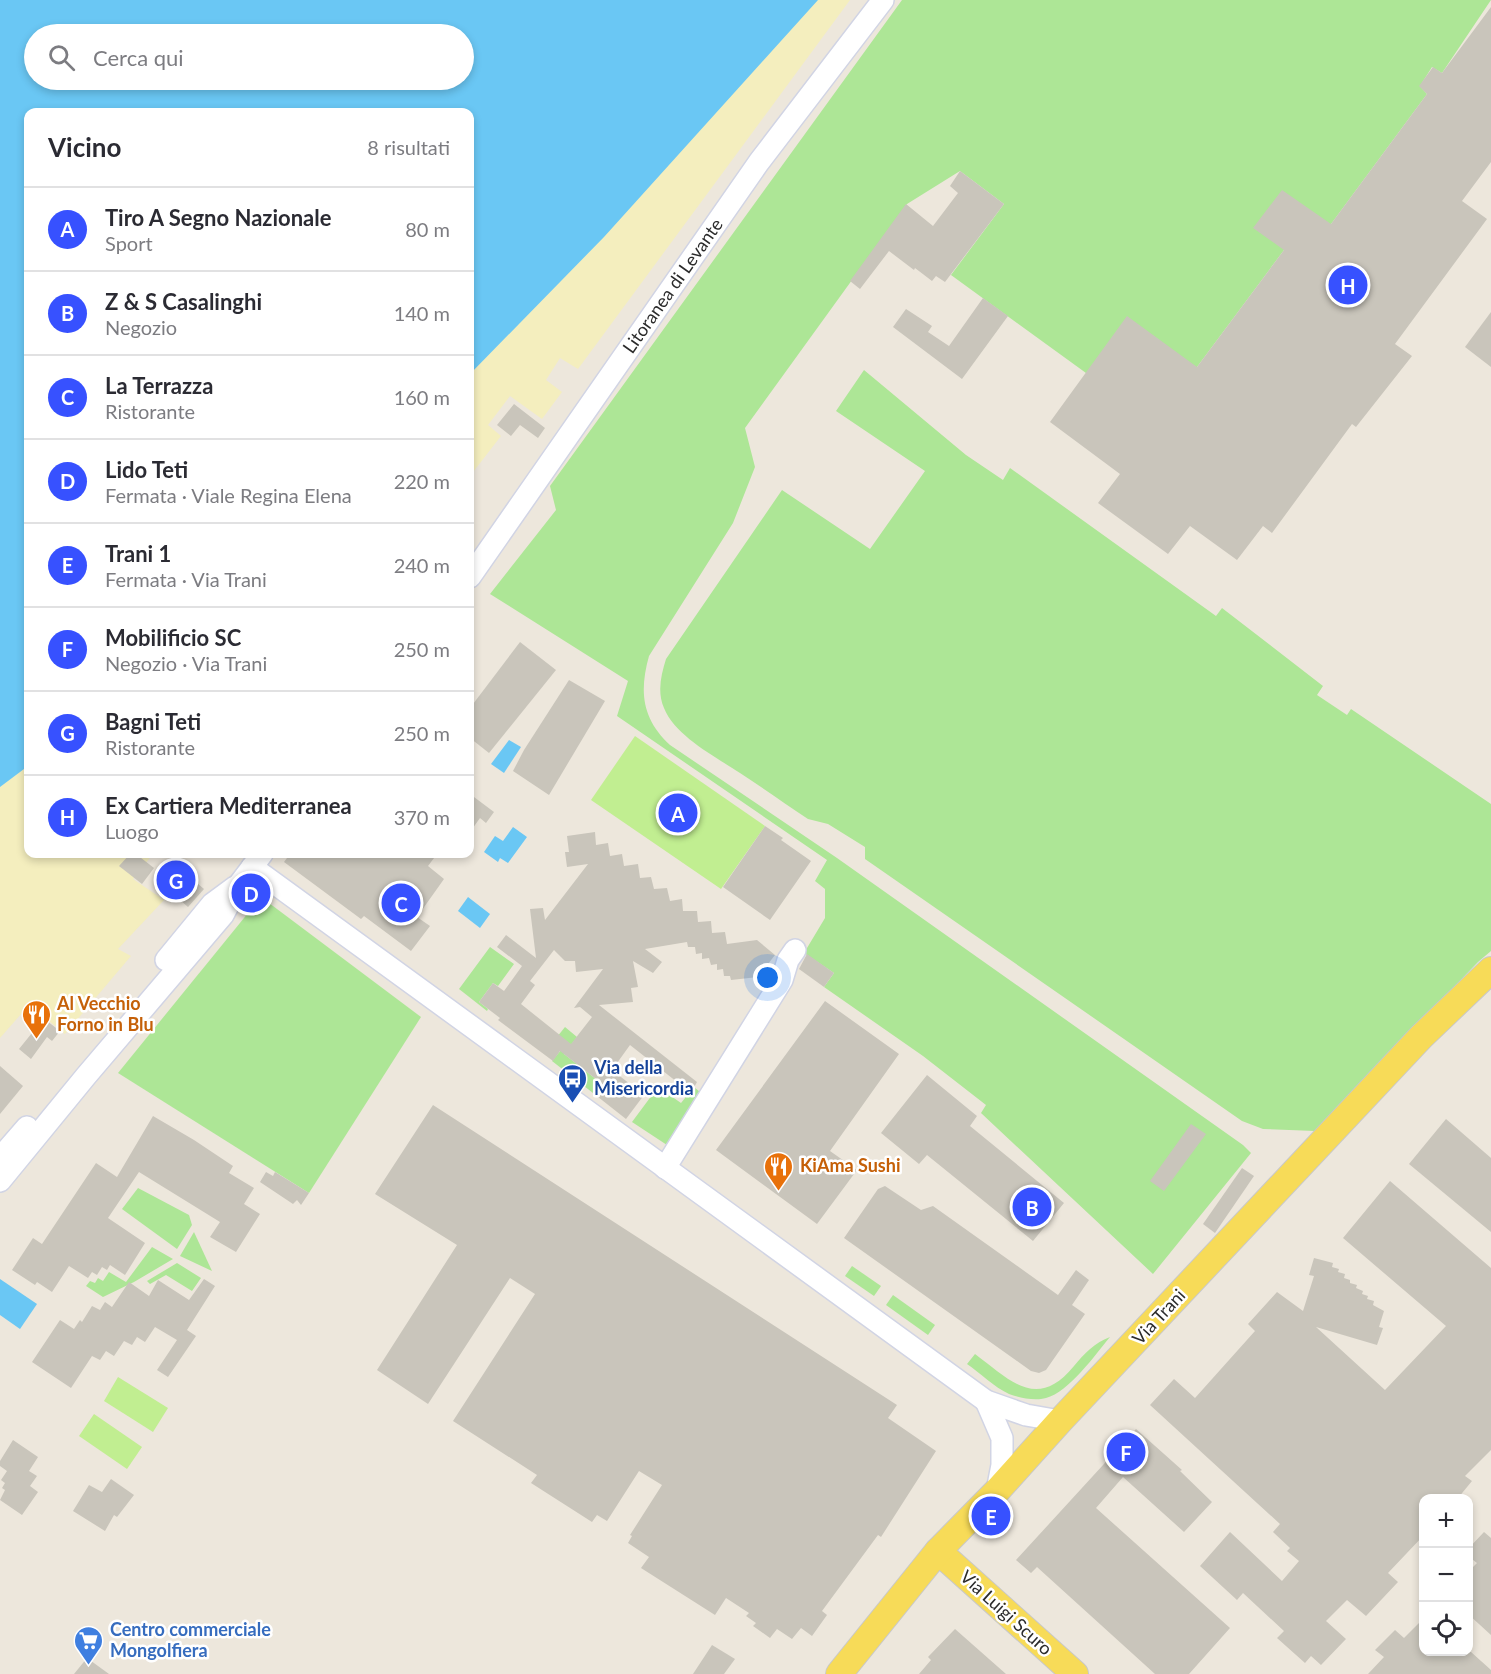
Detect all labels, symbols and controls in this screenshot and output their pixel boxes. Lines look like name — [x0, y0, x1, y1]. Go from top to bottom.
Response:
search box — [24, 24, 474, 90]
icon: search — [45, 41, 78, 74]
text: Cerca qui — [93, 44, 184, 71]
text: Vicino — [48, 131, 121, 163]
text: 8 risultati — [367, 135, 450, 159]
text: Tiro A Segno Nazionale — [105, 204, 331, 231]
street label: Litoranea di Levante — [617, 214, 727, 357]
text: A — [61, 217, 74, 241]
text: 80 m — [405, 217, 450, 241]
text: Sport — [105, 231, 153, 255]
pin: H — [1328, 262, 1368, 308]
text: Z & S Casalinghi — [105, 288, 262, 315]
text: B — [61, 301, 74, 325]
text: 140 m — [394, 301, 450, 325]
text: Negozio — [105, 315, 177, 339]
text: La Terrazza — [105, 372, 213, 399]
text: C — [61, 385, 74, 409]
text: 160 m — [394, 385, 450, 409]
text: Ristorante — [105, 399, 195, 423]
text: Lido Teti — [105, 456, 188, 483]
text: D — [60, 469, 75, 493]
text: 220 m — [394, 469, 450, 493]
text: Fermata · Viale Regina Elena — [105, 483, 352, 507]
text: Trani 1 — [105, 540, 171, 567]
text: E — [62, 553, 73, 577]
text: 240 m — [394, 553, 450, 577]
text: Fermata · Via Trani — [105, 567, 267, 591]
text: Mobilificio SC — [105, 624, 241, 651]
text: F — [62, 637, 73, 661]
text: 250 m — [394, 637, 450, 661]
text: Negozio · Via Trani — [105, 651, 267, 675]
text: Bagni Teti — [105, 708, 201, 735]
text: G — [60, 721, 75, 745]
text: 250 m — [394, 721, 450, 745]
text: Ristorante — [105, 735, 195, 759]
pin: A — [658, 790, 698, 836]
text: Ex Cartiera Mediterranea — [105, 792, 352, 819]
text: H — [60, 805, 75, 829]
text: 370 m — [394, 805, 450, 829]
text: Luogo — [105, 819, 159, 843]
pin: G — [156, 858, 195, 902]
pin: D — [232, 870, 270, 916]
pin: C — [382, 880, 420, 926]
your location — [753, 963, 782, 992]
place label: Al Vecchio Forno in Blu — [56, 992, 154, 1035]
restaurant icon: Al Vecchio Forno in Blu — [20, 998, 52, 1040]
place label: Via della Misericordia — [593, 1056, 694, 1099]
bus stop icon: Via della Misericordia — [557, 1062, 589, 1104]
restaurant icon: KiAma Sushi — [763, 1150, 795, 1192]
place label: KiAma Sushi — [800, 1154, 900, 1176]
pin: B — [1012, 1184, 1052, 1230]
street label: Via Trani — [1127, 1284, 1189, 1349]
pin: F — [1106, 1430, 1146, 1474]
pin: E — [972, 1494, 1010, 1538]
map controls — [1419, 1494, 1473, 1656]
button: + — [1419, 1494, 1473, 1548]
button: − — [1419, 1548, 1473, 1602]
street label: Via Luigi Scuro — [956, 1565, 1057, 1659]
button: locate — [1419, 1602, 1473, 1656]
place label: Centro commerciale Mongolfiera — [110, 1618, 271, 1661]
supermarket icon: Centro commerciale Mongolfiera — [73, 1624, 105, 1666]

